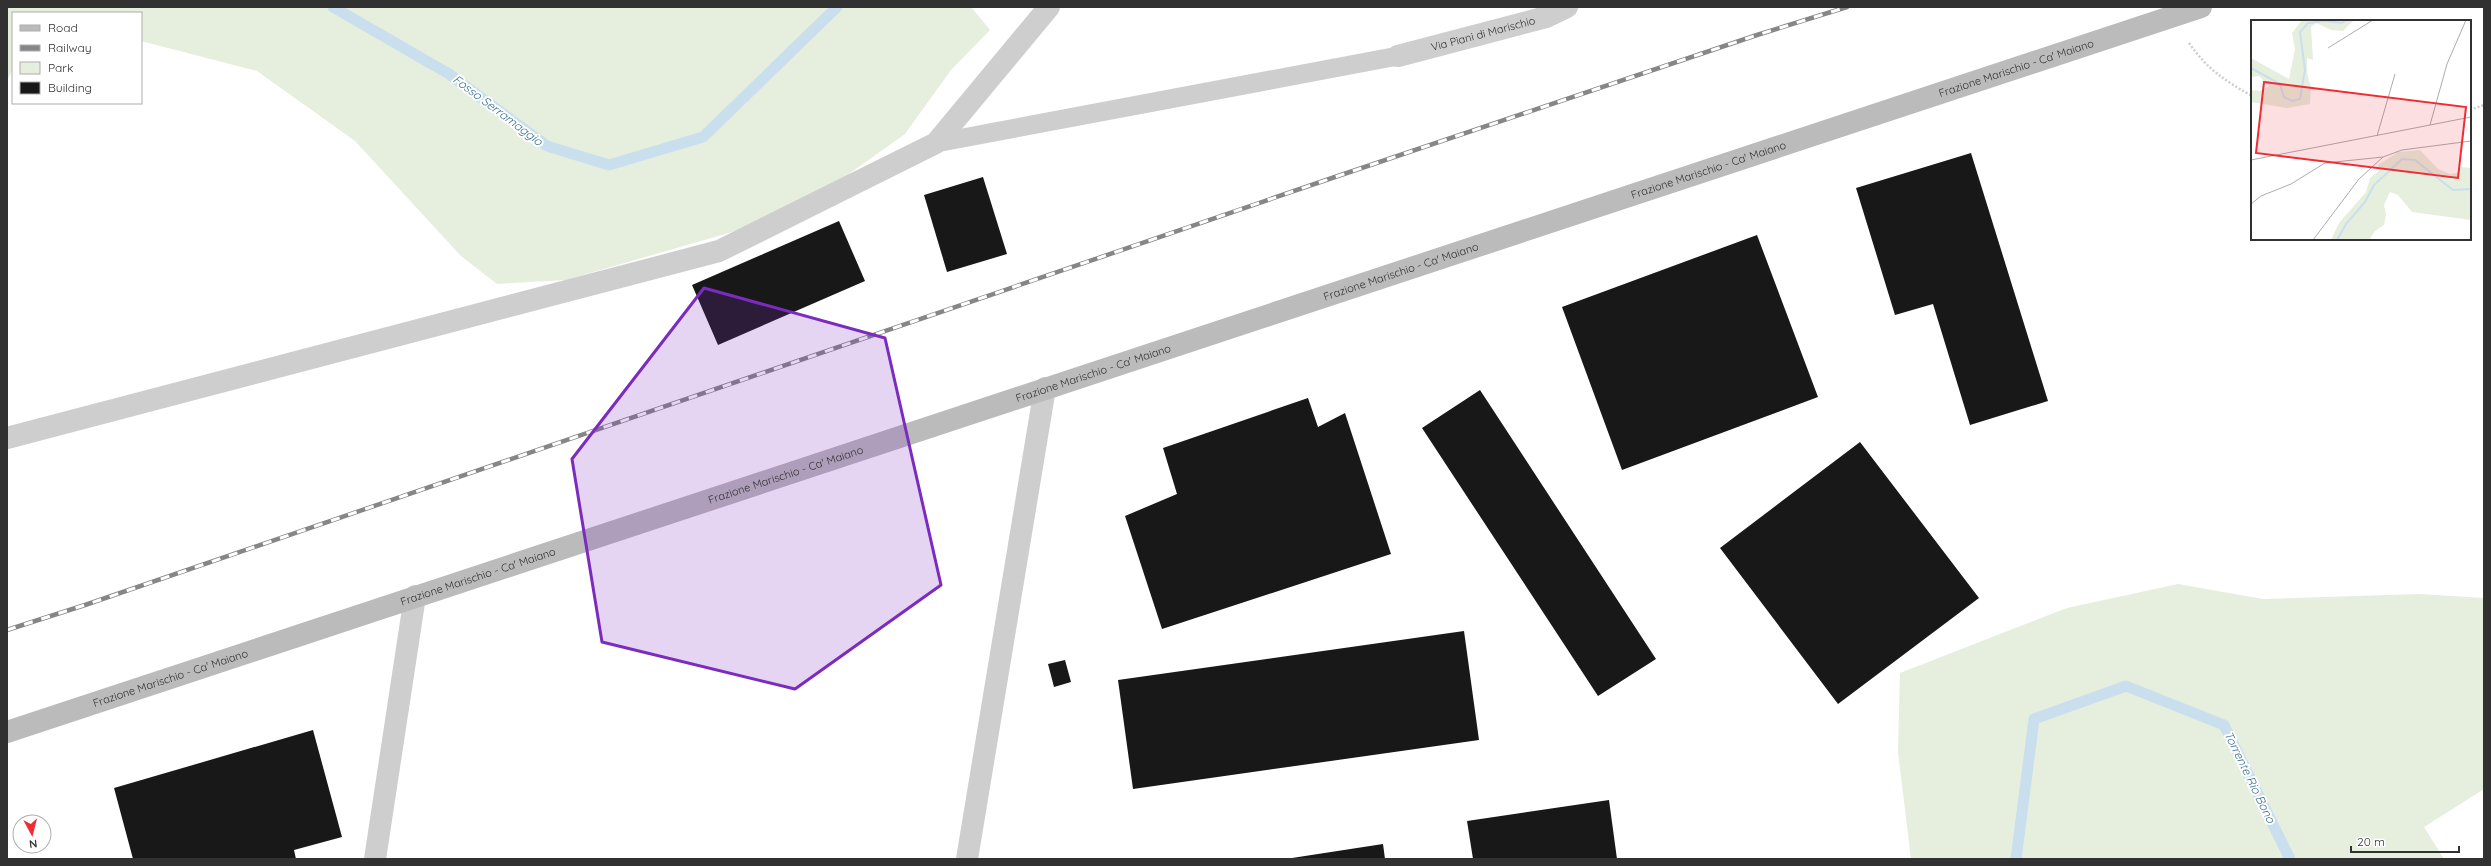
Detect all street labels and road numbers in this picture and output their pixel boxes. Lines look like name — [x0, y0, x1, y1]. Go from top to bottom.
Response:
street label: Via Piani di Marischio — [1429, 13, 1537, 54]
street label: Frazione Marischio - Ca' Maiano — [1937, 36, 2096, 100]
street label: Frazione Marischio - Ca' Maiano — [1629, 137, 1788, 202]
street label: Frazione Marischio - Ca' Maiano — [1322, 239, 1481, 304]
street label: Frazione Marischio - Ca' Maiano — [1014, 341, 1173, 405]
street label: Frazione Marischio - Ca' Maiano — [706, 442, 865, 507]
street label: Frazione Marischio - Ca' Maiano — [399, 544, 558, 609]
street label: Frazione Marischio - Ca' Maiano — [91, 646, 250, 710]

